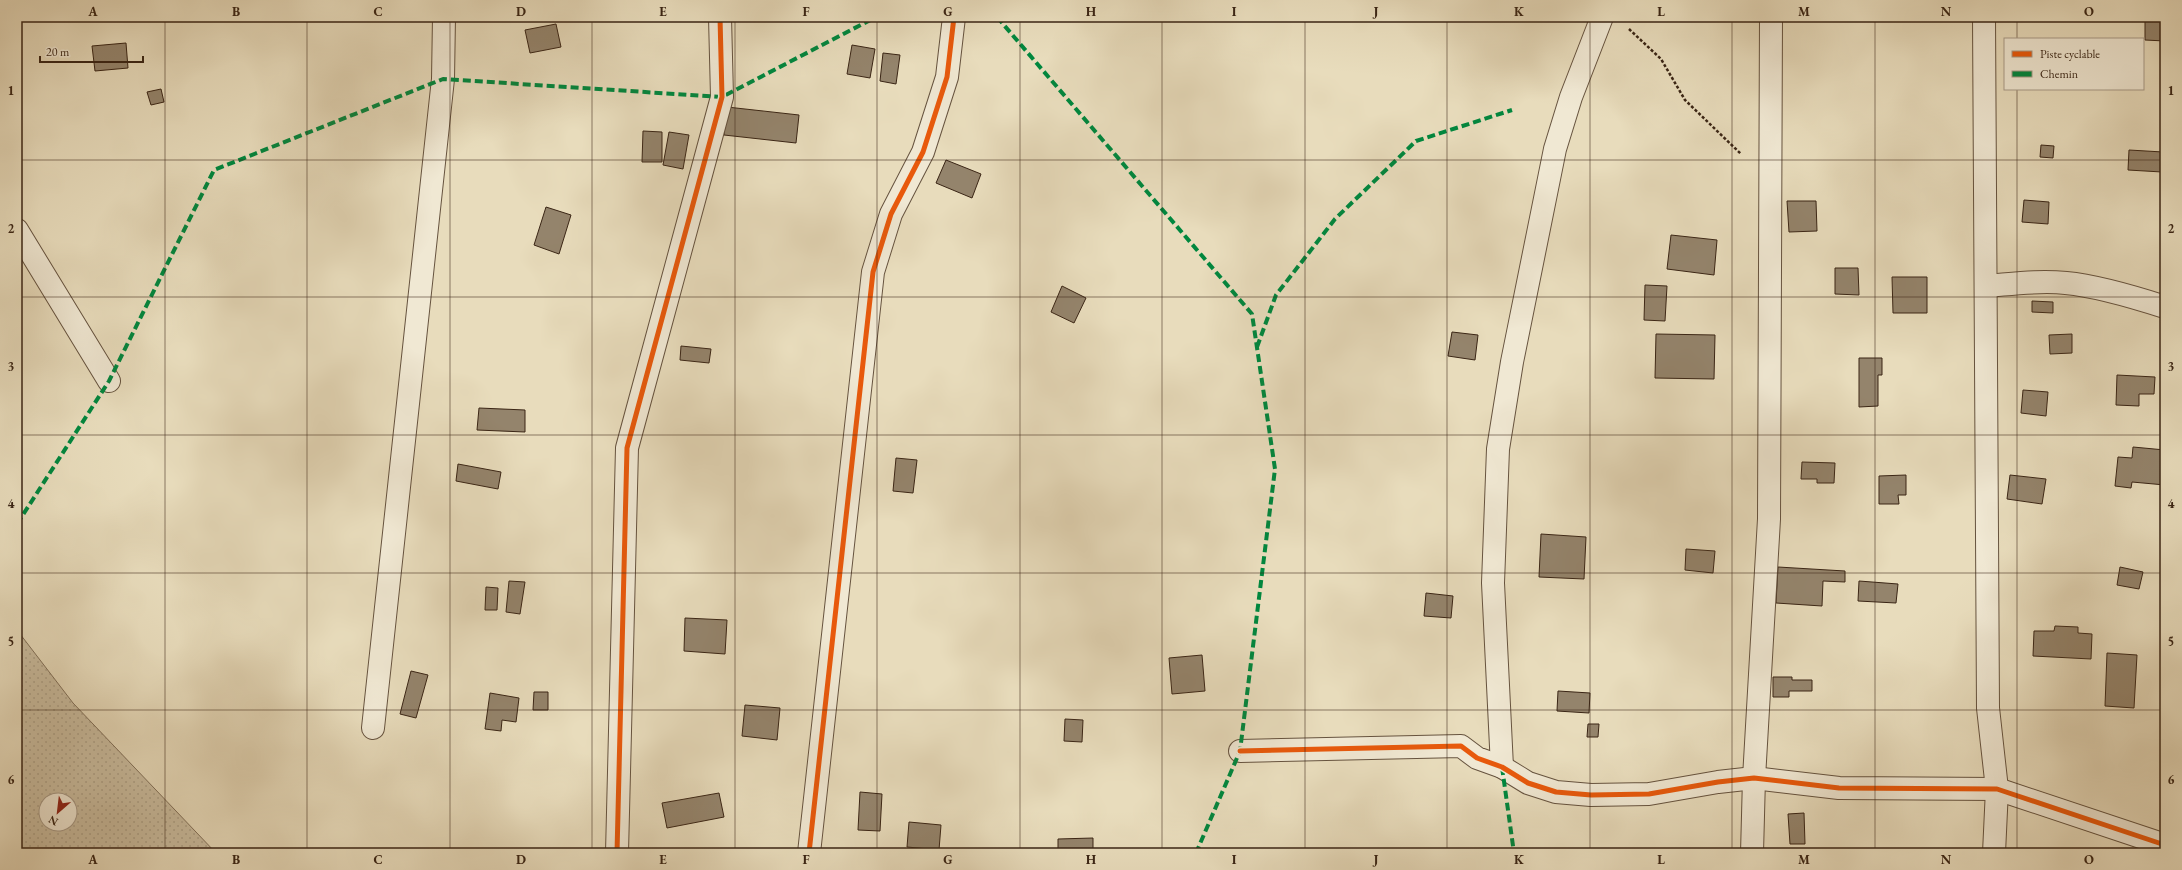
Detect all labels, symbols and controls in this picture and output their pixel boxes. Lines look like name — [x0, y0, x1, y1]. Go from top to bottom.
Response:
text: A — [87, 3, 98, 20]
text: B — [232, 3, 240, 20]
text: C — [373, 3, 383, 20]
text: D — [516, 3, 526, 20]
text: E — [659, 3, 667, 20]
text: F — [802, 3, 810, 20]
text: G — [943, 3, 953, 20]
text: H — [1086, 3, 1097, 20]
text: I — [1232, 3, 1237, 20]
text: J — [1372, 3, 1379, 20]
text: K — [1514, 3, 1525, 20]
text: L — [1657, 3, 1665, 20]
text: M — [1798, 3, 1810, 20]
text: N — [1941, 3, 1952, 20]
text: O — [2084, 3, 2094, 20]
scale bar — [40, 38, 143, 64]
legend — [2004, 38, 2144, 90]
text: 20 m — [46, 44, 70, 60]
text: Piste cyclable — [2040, 46, 2100, 62]
text: Chemin — [2040, 66, 2079, 82]
text: 1 — [8, 82, 15, 99]
text: 1 — [2168, 82, 2175, 99]
text: 2 — [8, 220, 15, 237]
text: 2 — [2168, 220, 2175, 237]
text: 3 — [8, 358, 15, 375]
text: 3 — [2168, 358, 2175, 375]
text: 4 — [8, 495, 15, 512]
text: 4 — [2168, 495, 2175, 512]
text: 5 — [8, 633, 14, 650]
text: 5 — [2168, 633, 2174, 650]
text: 6 — [8, 771, 15, 788]
text: 6 — [2168, 771, 2175, 788]
north arrow — [38, 792, 78, 832]
text: N — [46, 813, 61, 829]
text: A — [87, 851, 98, 868]
text: B — [232, 851, 240, 868]
text: C — [373, 851, 383, 868]
text: D — [516, 851, 526, 868]
text: E — [659, 851, 667, 868]
text: F — [802, 851, 810, 868]
text: G — [943, 851, 953, 868]
text: H — [1086, 851, 1097, 868]
text: I — [1232, 851, 1237, 868]
text: J — [1372, 851, 1379, 868]
text: K — [1514, 851, 1525, 868]
text: L — [1657, 851, 1665, 868]
text: M — [1798, 851, 1810, 868]
text: N — [1941, 851, 1952, 868]
text: O — [2084, 851, 2094, 868]

